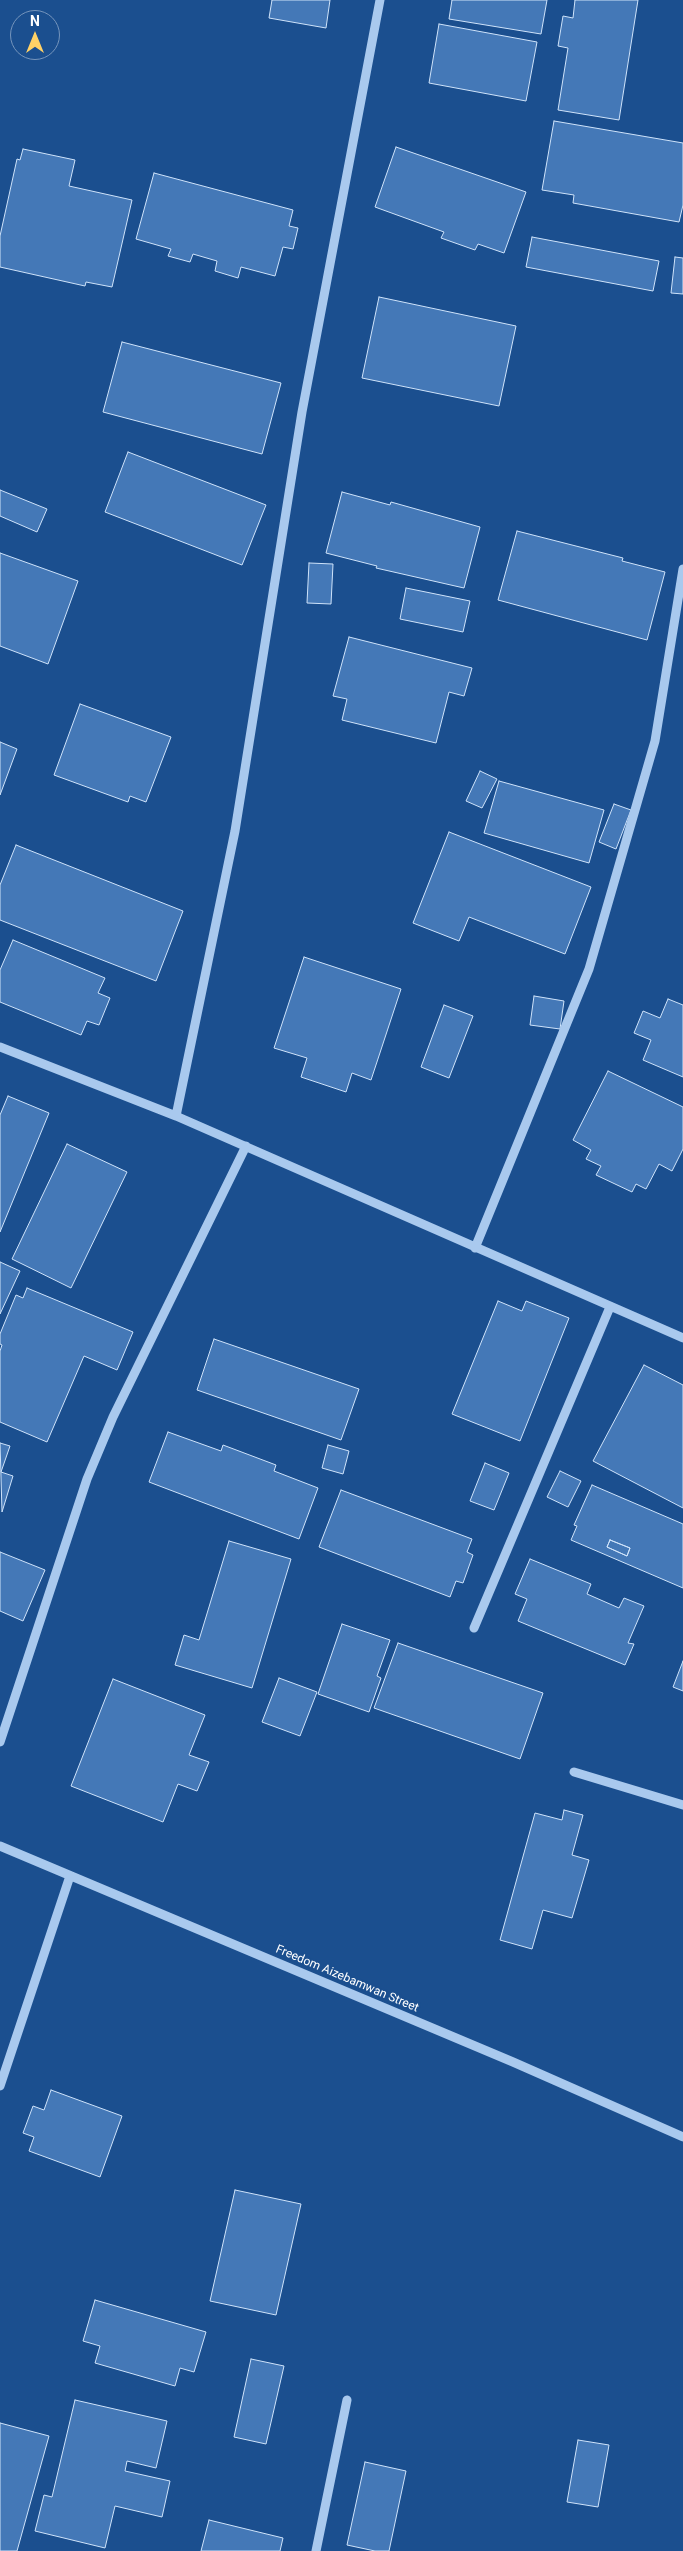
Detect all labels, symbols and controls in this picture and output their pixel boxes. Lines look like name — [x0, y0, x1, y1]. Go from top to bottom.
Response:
north arrow — [10, 10, 60, 60]
text: N — [30, 13, 40, 29]
street label: Freedom Aizebamwan Street — [273, 1942, 421, 2016]

